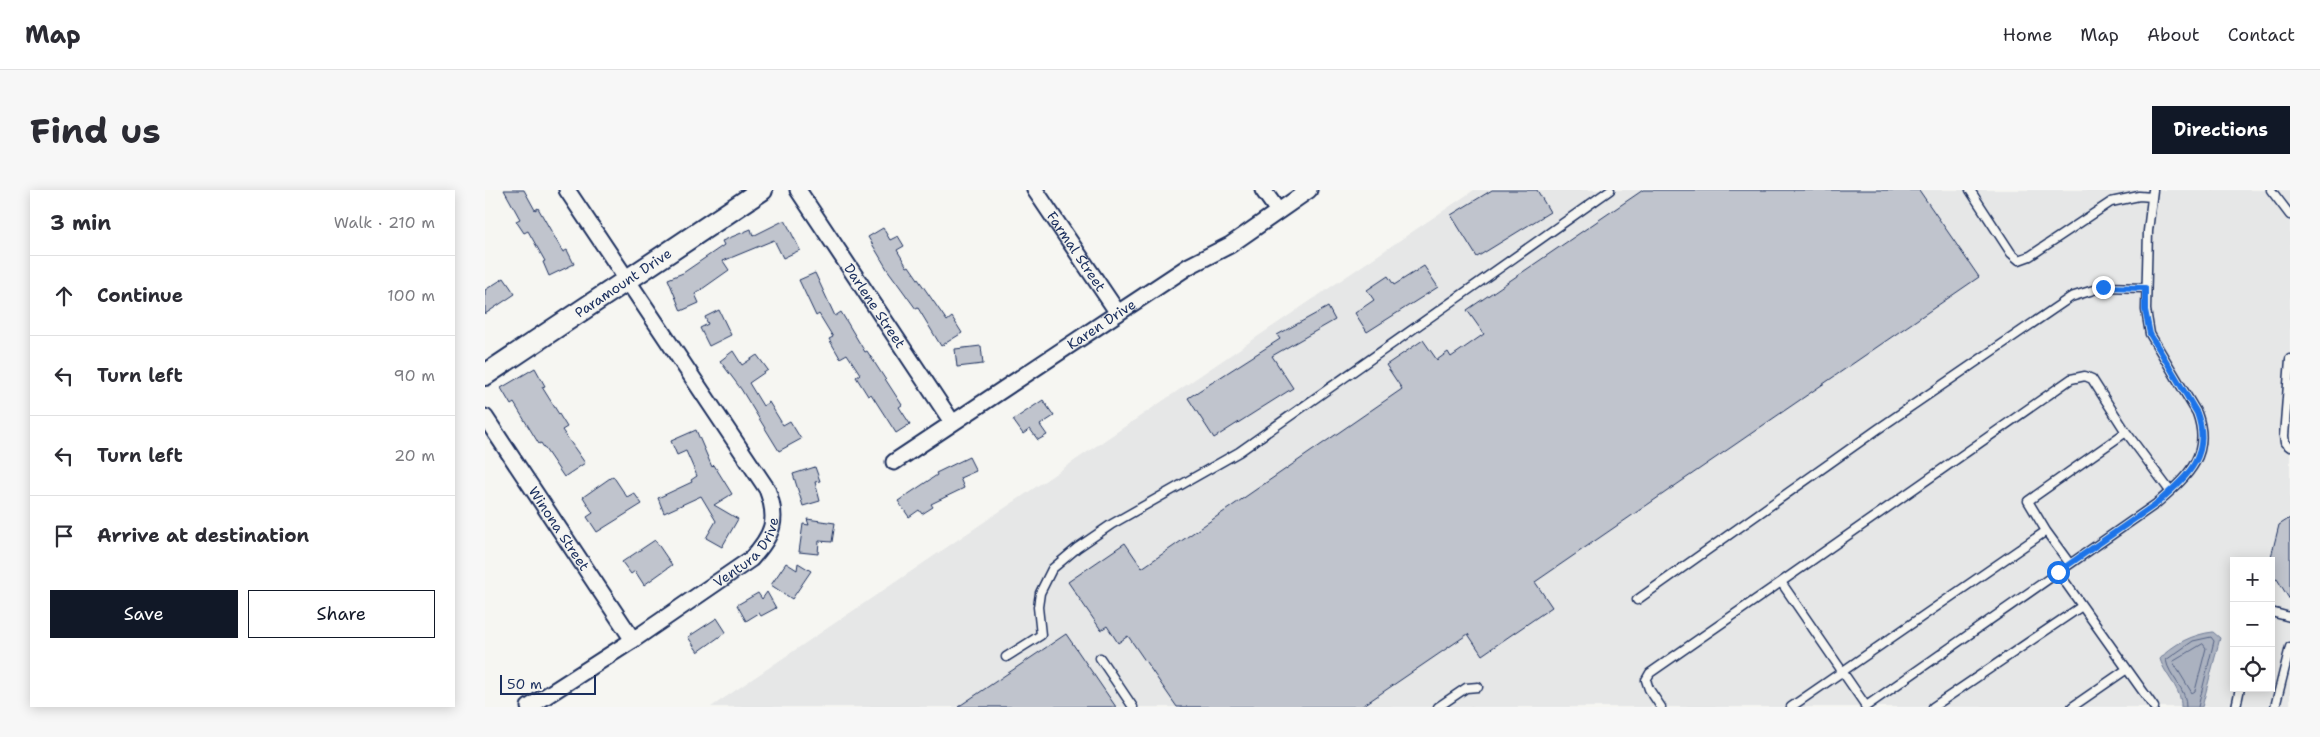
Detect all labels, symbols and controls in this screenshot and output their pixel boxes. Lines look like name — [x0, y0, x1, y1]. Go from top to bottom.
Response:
text: Map — [25, 19, 81, 51]
text: Home — [2003, 23, 2052, 47]
text: Map — [2080, 23, 2119, 47]
text: About — [2147, 23, 2200, 47]
text: Contact — [2228, 23, 2295, 47]
button: Directions — [2152, 106, 2290, 154]
text: Find us — [30, 107, 161, 154]
street label: Farmal Street — [1043, 208, 1110, 295]
text: 3 min — [50, 209, 111, 237]
text: Walk · 210 m — [334, 212, 435, 233]
street label: Paramount Drive — [571, 244, 675, 322]
street label: Darlene Street — [840, 260, 909, 352]
route end — [2092, 276, 2115, 299]
icon: ahead — [50, 282, 78, 310]
text: Continue — [97, 283, 183, 308]
text: 100 m — [387, 285, 435, 306]
street label: Karen Drive — [1064, 295, 1139, 353]
icon: left — [50, 362, 78, 390]
text: Turn left — [97, 363, 183, 388]
text: 90 m — [394, 365, 435, 386]
icon: left — [50, 442, 78, 470]
text: Turn left — [97, 443, 183, 468]
text: 20 m — [394, 445, 435, 466]
street label: Winona Street — [525, 483, 594, 574]
street label: Ventura Drive — [710, 516, 782, 591]
icon: arrive — [50, 522, 78, 550]
text: Arrive at destination — [97, 523, 309, 548]
map controls — [2230, 557, 2275, 692]
button: + — [2230, 557, 2275, 602]
route start — [2047, 561, 2070, 584]
button: Save — [50, 590, 238, 638]
button: Share — [248, 590, 435, 638]
button: − — [2230, 602, 2275, 647]
button: locate — [2230, 647, 2275, 692]
scale bar — [500, 672, 596, 695]
text: 50 m — [507, 675, 542, 693]

